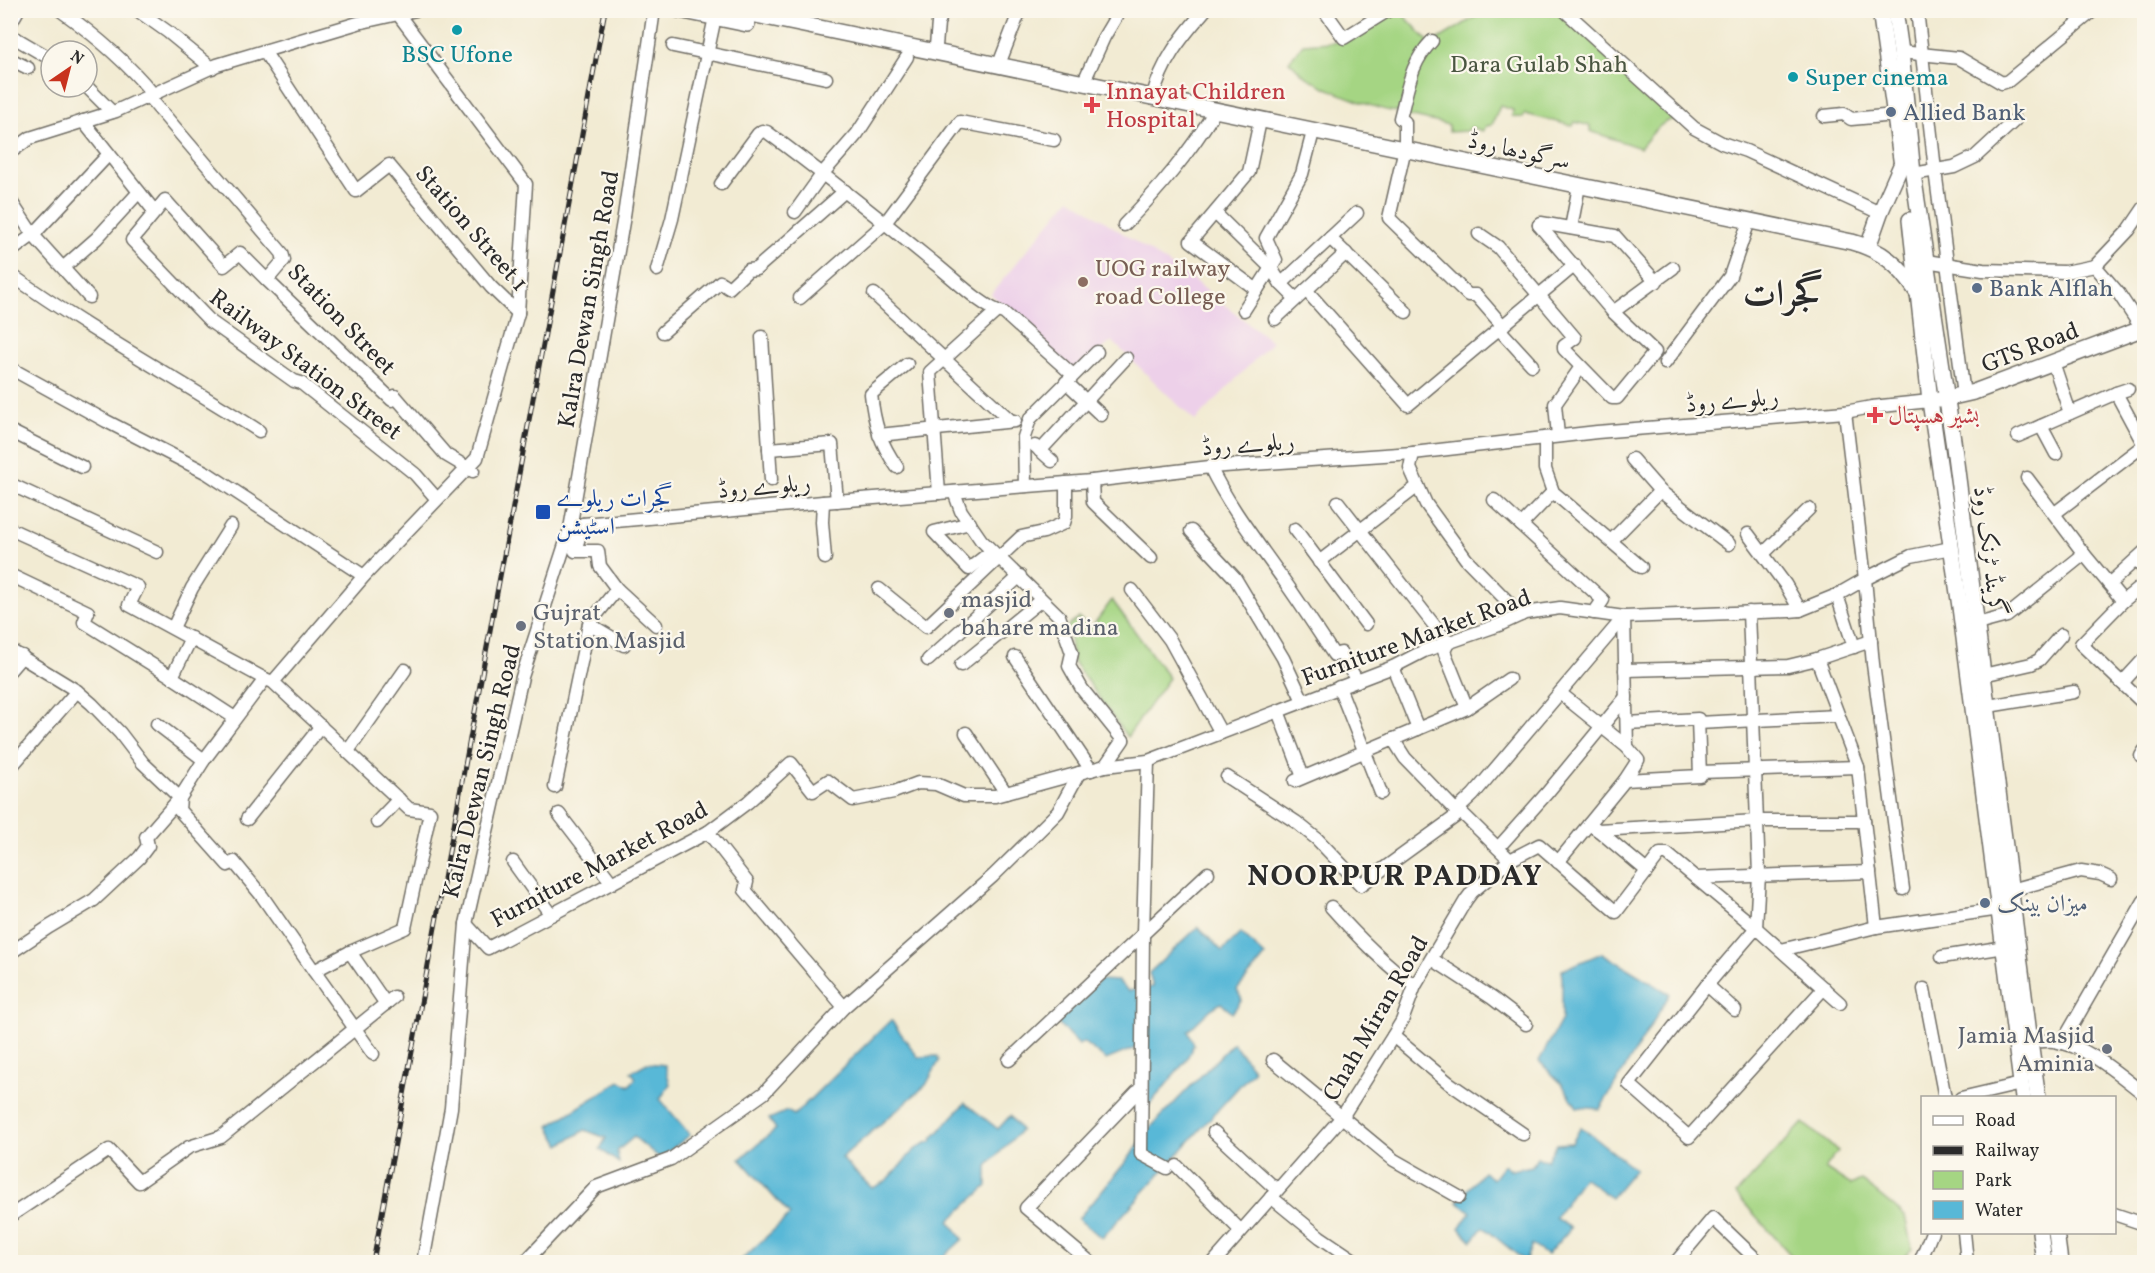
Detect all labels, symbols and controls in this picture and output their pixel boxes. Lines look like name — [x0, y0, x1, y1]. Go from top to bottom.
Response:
marker: BSC Ufone — [450, 23, 464, 37]
north arrow — [39, 39, 99, 99]
place label: BSC Ufone — [401, 39, 513, 73]
text: N — [65, 46, 88, 71]
park label: Dara Gulab Shah — [1450, 49, 1628, 83]
place label: Super cinema — [1805, 62, 1949, 96]
marker: Super cinema — [1786, 70, 1800, 84]
place label: Innayat Children Hospital — [1106, 76, 1286, 138]
marker: Innayat Children Hospital — [1083, 96, 1101, 114]
place label: Allied Bank — [1903, 97, 2026, 131]
marker: Allied Bank — [1884, 105, 1898, 119]
street label: سرگودھا روڈ — [1464, 125, 1573, 179]
street label: Station Street 1 — [406, 159, 535, 300]
street label: Kalra Dewan Singh Road — [551, 168, 629, 431]
place label: UOG railway road College — [1095, 253, 1230, 315]
street label: Station Street — [278, 257, 403, 384]
district label: گجرات — [1743, 269, 1823, 321]
place label: Bank Alflah — [1989, 273, 2113, 307]
marker: UOG railway road College — [1076, 275, 1090, 289]
marker: Bank Alflah — [1970, 281, 1984, 295]
street label: Railway Station Street — [201, 282, 408, 449]
street label: GTS Road — [1977, 315, 2084, 383]
street label: ریلوے روڈ — [1684, 381, 1780, 423]
place label: بشیر ہسپتال — [1888, 400, 1980, 434]
marker: بشیر ہسپتال — [1866, 406, 1884, 424]
street label: ریلوے روڈ — [1200, 426, 1296, 466]
street label: ریلوے روڈ — [716, 467, 812, 509]
place label: گجرات ریلوے اسٹیشن — [556, 481, 673, 545]
street label: گرینڈ ٹرنک روڈ — [1963, 484, 2014, 618]
marker: گجرات ریلوے اسٹیشن — [534, 503, 552, 521]
street label: Furniture Market Road — [1297, 582, 1536, 696]
place label: masjid bahare madina — [961, 584, 1119, 646]
place label: Gujrat Station Masjid — [533, 597, 686, 659]
marker: masjid bahare madina — [942, 606, 956, 620]
marker: Gujrat Station Masjid — [514, 619, 528, 633]
street label: Kalra Dewan Singh Road — [435, 641, 531, 902]
street label: Furniture Market Road — [485, 794, 715, 938]
district label: NOORPUR PADDAY — [1247, 856, 1543, 898]
place label: میزان بینک — [1997, 888, 2088, 922]
marker: میزان بینک — [1978, 896, 1992, 910]
street label: Chah Miran Road — [1316, 930, 1438, 1108]
place label: Jamia Masjid Aminia — [1958, 1020, 2095, 1082]
marker: Jamia Masjid Aminia — [2100, 1042, 2114, 1056]
legend — [1921, 1096, 2116, 1234]
text: Road — [1975, 1109, 2016, 1134]
text: Railway — [1975, 1139, 2039, 1164]
text: Park — [1975, 1169, 2012, 1194]
text: Water — [1975, 1199, 2023, 1224]

